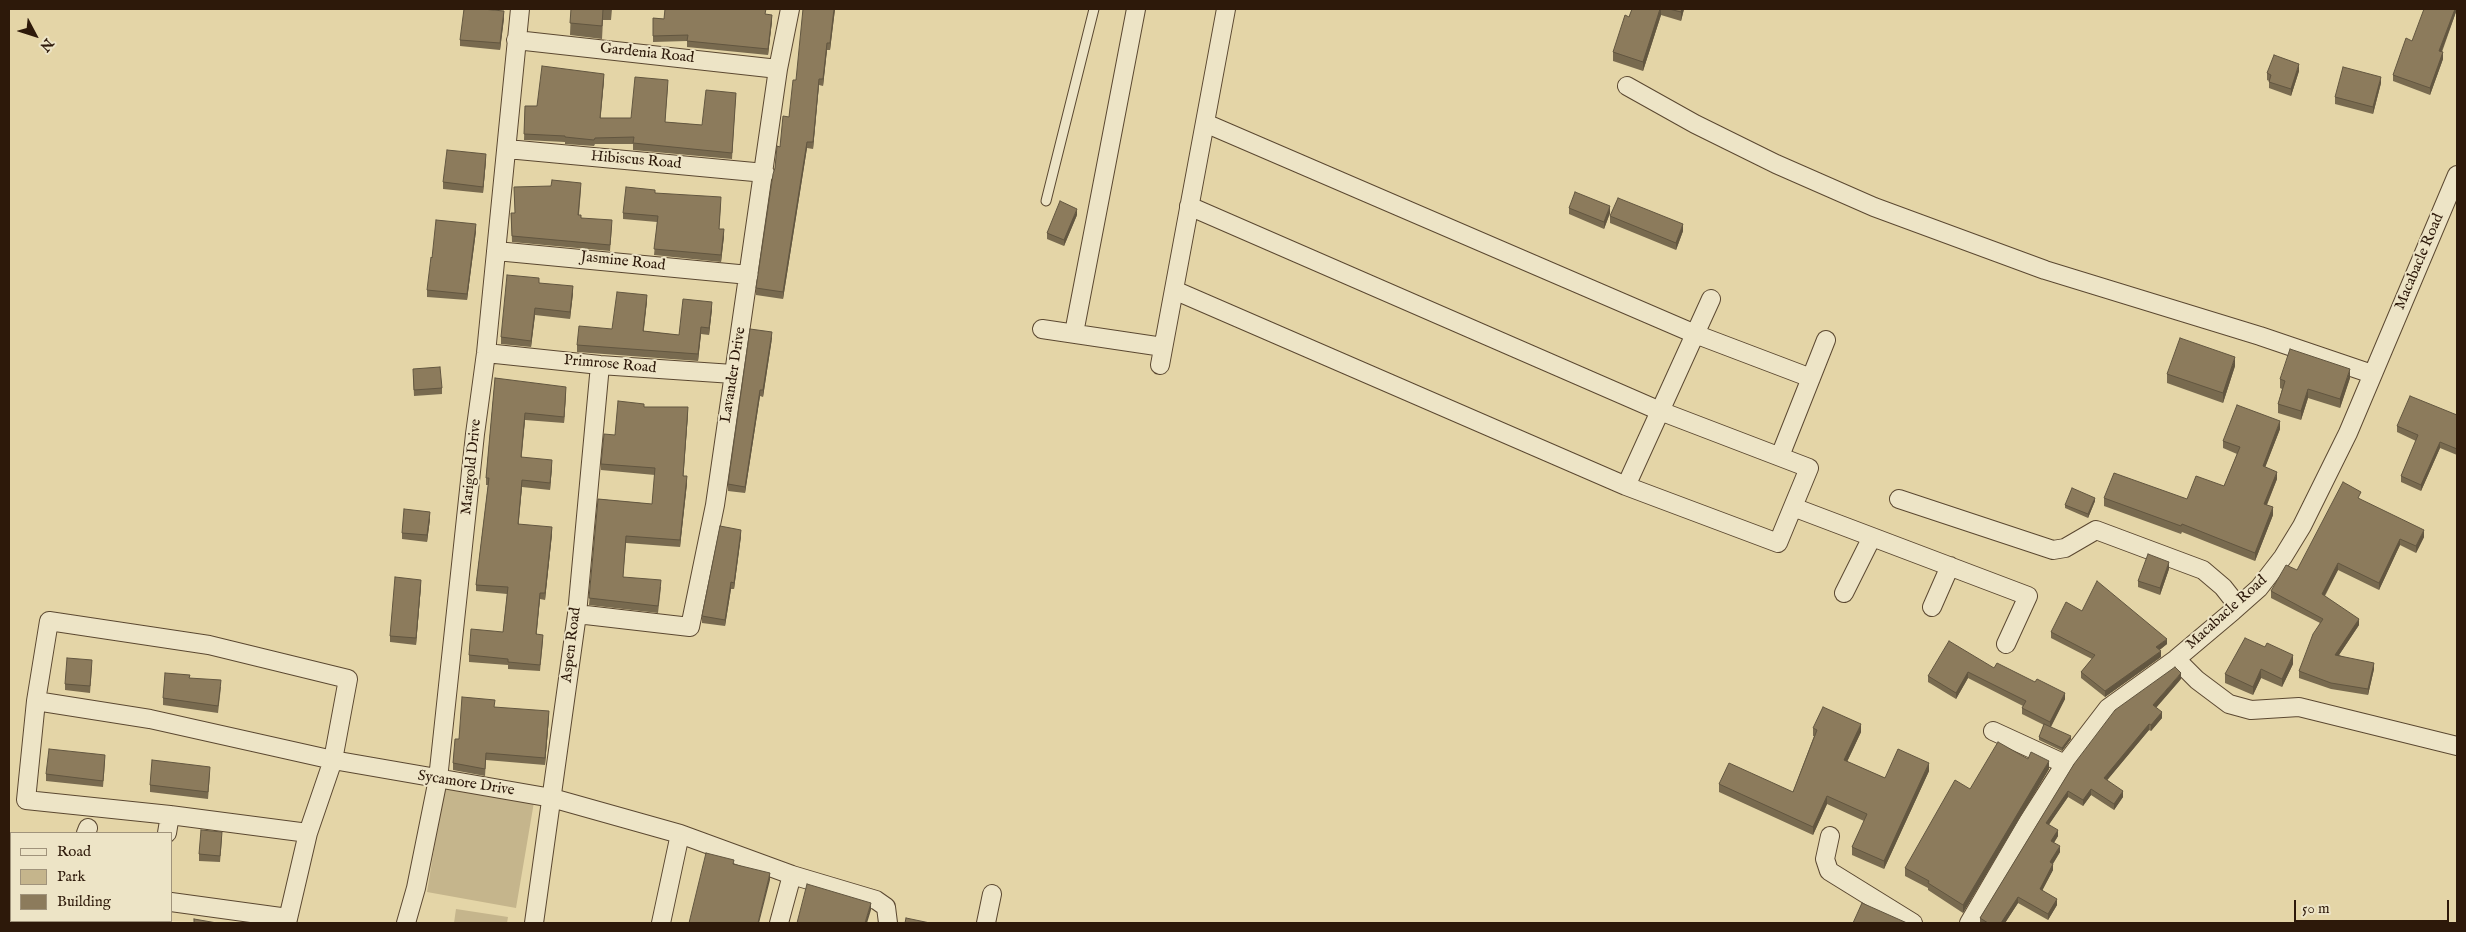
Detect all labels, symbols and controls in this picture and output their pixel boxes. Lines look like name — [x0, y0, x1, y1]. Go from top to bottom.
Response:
north arrow — [10, 10, 60, 60]
text: N — [36, 34, 57, 55]
street label: Gardenia Road — [599, 40, 695, 68]
street label: Hibiscus Road — [590, 148, 682, 174]
street label: Macabacle Road — [2392, 211, 2448, 313]
street label: Jasmine Road — [580, 249, 666, 275]
street label: Lavander Drive — [718, 326, 750, 424]
street label: Primrose Road — [563, 352, 657, 378]
street label: Marigold Drive — [458, 418, 486, 516]
street label: Macabacle Road — [2183, 572, 2271, 654]
street label: Aspen Road — [558, 606, 586, 684]
street label: Sycamore Drive — [416, 767, 516, 801]
legend — [10, 832, 172, 922]
text: Road — [57, 842, 91, 861]
text: Park — [57, 867, 86, 886]
scale bar — [2296, 890, 2451, 922]
text: Building — [57, 892, 111, 911]
text: 50 m — [2302, 899, 2330, 918]

